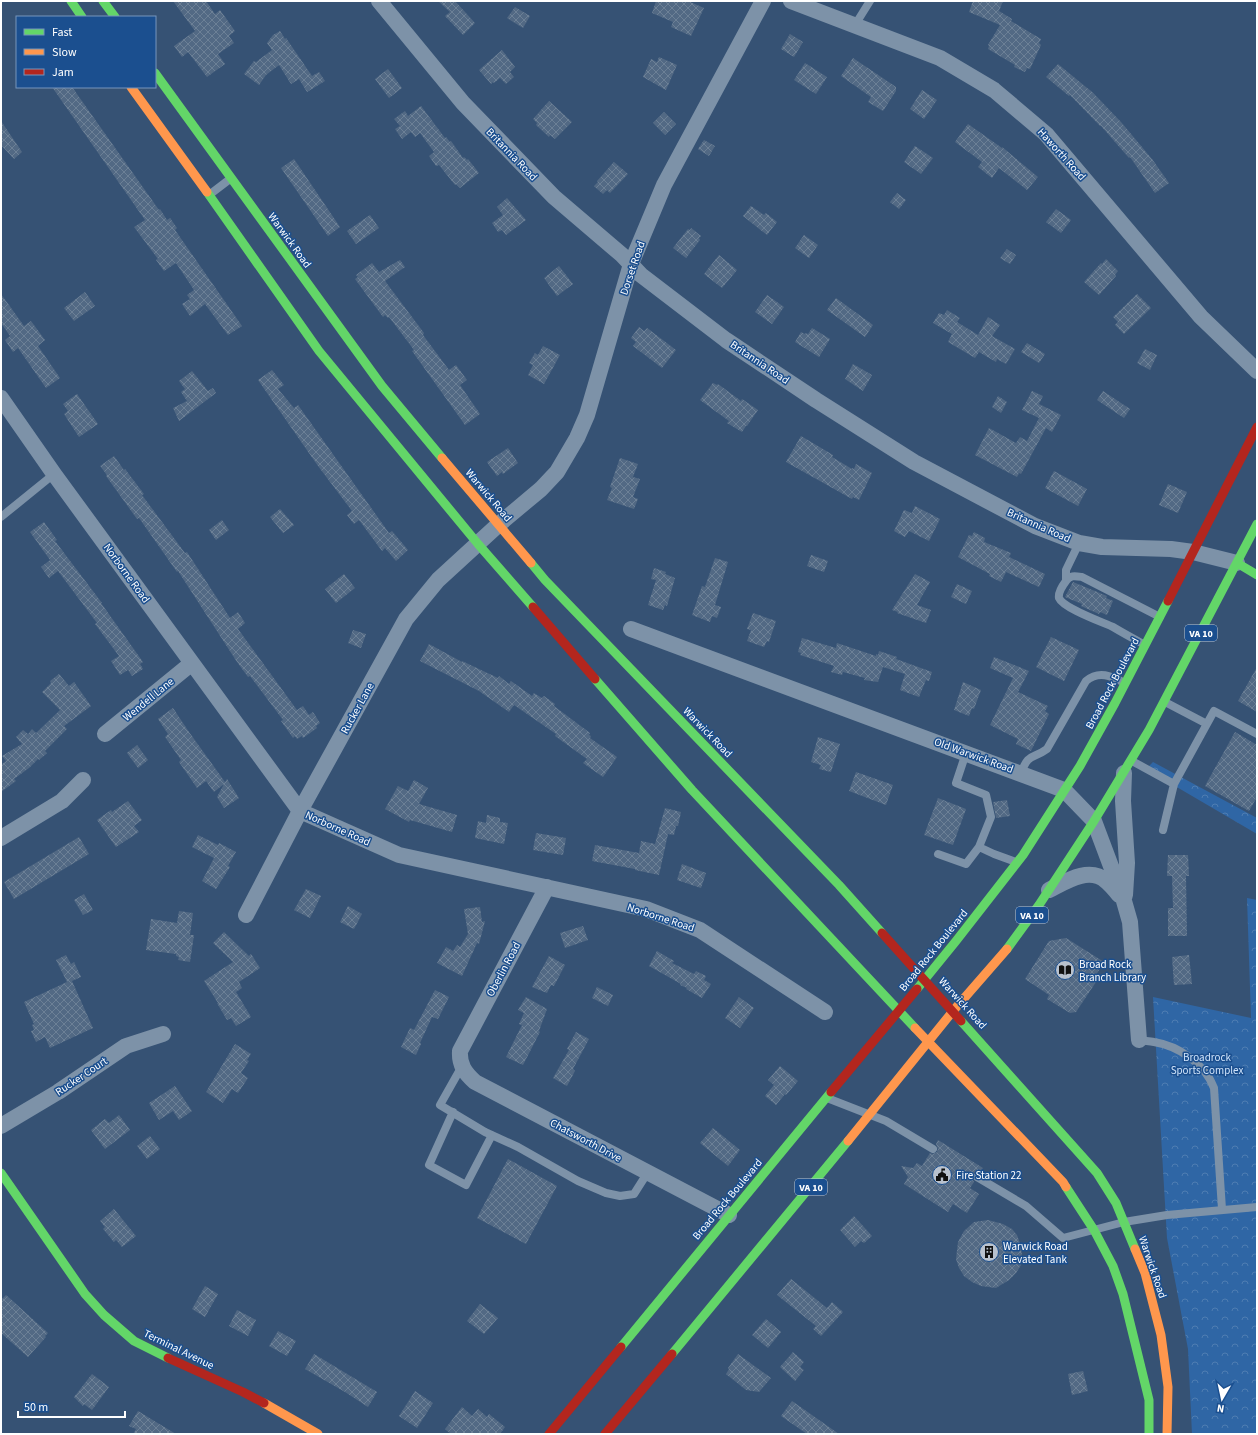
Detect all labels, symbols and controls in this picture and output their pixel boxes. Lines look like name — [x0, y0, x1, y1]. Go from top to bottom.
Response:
legend — [16, 16, 156, 88]
text: Fast — [52, 24, 72, 41]
text: Slow — [52, 44, 77, 61]
text: Jam — [52, 64, 74, 81]
street label: Britannia Road — [483, 125, 541, 184]
street label: Haworth Road — [1034, 125, 1089, 184]
street label: Warwick Road — [264, 210, 315, 271]
street label: Dorset Road — [616, 239, 649, 297]
street label: Britannia Road — [727, 337, 792, 388]
street label: Warwick Road — [462, 466, 515, 525]
street label: Britannia Road — [1005, 505, 1073, 546]
street label: Norborne Road — [100, 541, 153, 606]
road number: VA 10 — [1185, 625, 1217, 641]
street label: Broad Rock Boulevard — [1082, 635, 1143, 732]
street label: Wendell Lane — [120, 674, 177, 725]
street label: Rucker Lane — [337, 679, 378, 737]
street label: Warwick Road — [680, 704, 736, 761]
street label: Old Warwick Road — [932, 734, 1016, 777]
street label: Norborne Road — [303, 807, 373, 850]
street label: Norborne Road — [625, 900, 696, 935]
street label: Broad Rock Boulevard — [896, 906, 971, 995]
road number: VA 10 — [1016, 907, 1048, 923]
street label: Oberlin Road — [483, 939, 524, 999]
place label: Broad Rock Branch Library — [1079, 957, 1146, 985]
library icon: Broad Rock Branch Library — [1054, 959, 1076, 981]
street label: Warwick Road — [935, 974, 990, 1032]
park label: Broadrock Sports Complex — [1171, 1050, 1243, 1078]
street label: Rucker Court — [52, 1053, 110, 1099]
street label: Chatsworth Drive — [547, 1115, 625, 1166]
street label: Broad Rock Boulevard — [689, 1156, 766, 1243]
public building icon: Fire Station 22 — [931, 1164, 953, 1186]
place label: Fire Station 22 — [956, 1168, 1022, 1183]
road number: VA 10 — [795, 1179, 827, 1195]
street label: Warwick Road — [1135, 1234, 1170, 1300]
place label: Warwick Road Elevated Tank — [1003, 1239, 1068, 1267]
building icon: Warwick Road Elevated Tank — [978, 1241, 1000, 1263]
street label: Terminal Avenue — [141, 1326, 217, 1373]
north arrow — [1202, 1379, 1242, 1419]
scale bar — [18, 1393, 125, 1419]
text: 50 m — [24, 1399, 48, 1416]
text: N — [1216, 1400, 1225, 1416]

